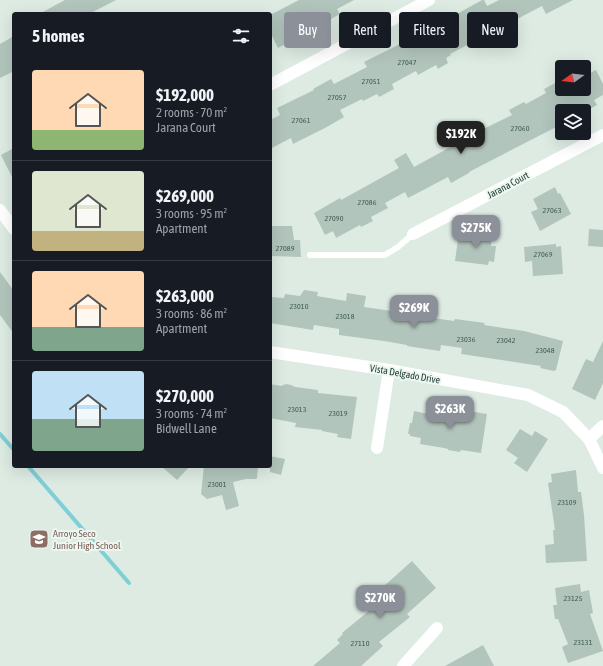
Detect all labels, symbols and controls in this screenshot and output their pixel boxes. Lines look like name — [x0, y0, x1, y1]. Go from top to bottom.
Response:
chip: Buy — [284, 12, 331, 48]
chip: Rent — [339, 12, 391, 48]
chip: Filters — [399, 12, 459, 48]
chip: New — [467, 12, 518, 48]
icon: filters — [230, 25, 252, 47]
text: 5 homes — [32, 26, 85, 46]
house number: 27047 — [398, 58, 417, 67]
north arrow — [555, 60, 591, 96]
map controls — [555, 60, 591, 140]
house number: 27051 — [362, 77, 381, 86]
text: $192,000 — [156, 85, 214, 105]
icon: home — [64, 86, 112, 134]
house number: 27057 — [328, 93, 347, 102]
button: layers — [555, 104, 591, 140]
text: 2 rooms · 70 m² — [156, 105, 227, 120]
house number: 27061 — [292, 116, 311, 125]
text: Jarana Court — [156, 120, 216, 135]
pin: $192K — [433, 121, 489, 155]
house number: 27060 — [511, 124, 530, 133]
text: $192K — [446, 126, 476, 141]
street label: Jarana Court — [485, 169, 531, 201]
text: $269,000 — [156, 186, 214, 206]
icon: home — [64, 187, 112, 235]
house number: 27086 — [358, 198, 377, 207]
text: 3 rooms · 95 m² — [156, 206, 227, 221]
house number: 27063 — [543, 206, 562, 215]
house number: 27090 — [325, 214, 344, 223]
pin: $275K — [448, 215, 504, 249]
text: $275K — [461, 220, 491, 235]
text: Apartment — [156, 221, 207, 236]
house number: 27089 — [276, 244, 295, 253]
house number: 27069 — [534, 250, 553, 259]
text: $263,000 — [156, 286, 214, 306]
icon: home — [64, 287, 112, 335]
pin: $269K — [386, 295, 442, 329]
text: $269K — [399, 300, 429, 315]
house number: 23010 — [290, 302, 309, 311]
text: 3 rooms · 86 m² — [156, 306, 227, 321]
house number: 23018 — [336, 312, 355, 321]
text: Apartment — [156, 321, 207, 336]
house number: 23036 — [457, 335, 476, 344]
house number: 23042 — [497, 336, 516, 345]
house number: 23048 — [536, 346, 555, 355]
street label: Vista Delgado Drive — [369, 362, 441, 386]
text: $270,000 — [156, 386, 214, 406]
icon: home — [64, 387, 112, 435]
pin: $263K — [422, 396, 478, 430]
text: $263K — [435, 401, 465, 416]
house number: 23013 — [288, 405, 307, 414]
text: 3 rooms · 74 m² — [156, 406, 227, 421]
house number: 23019 — [329, 409, 348, 418]
text: Bidwell Lane — [156, 421, 217, 436]
house number: 23001 — [208, 480, 227, 489]
house number: 23109 — [558, 498, 577, 507]
school or university icon: Arroyo Seco Junior High School — [28, 528, 50, 550]
place label: Arroyo Seco Junior High School — [53, 528, 121, 551]
pin: $270K — [352, 585, 408, 619]
text: $270K — [365, 590, 395, 605]
house number: 23125 — [564, 594, 583, 603]
house number: 23131 — [574, 638, 593, 647]
house number: 27110 — [351, 639, 370, 648]

